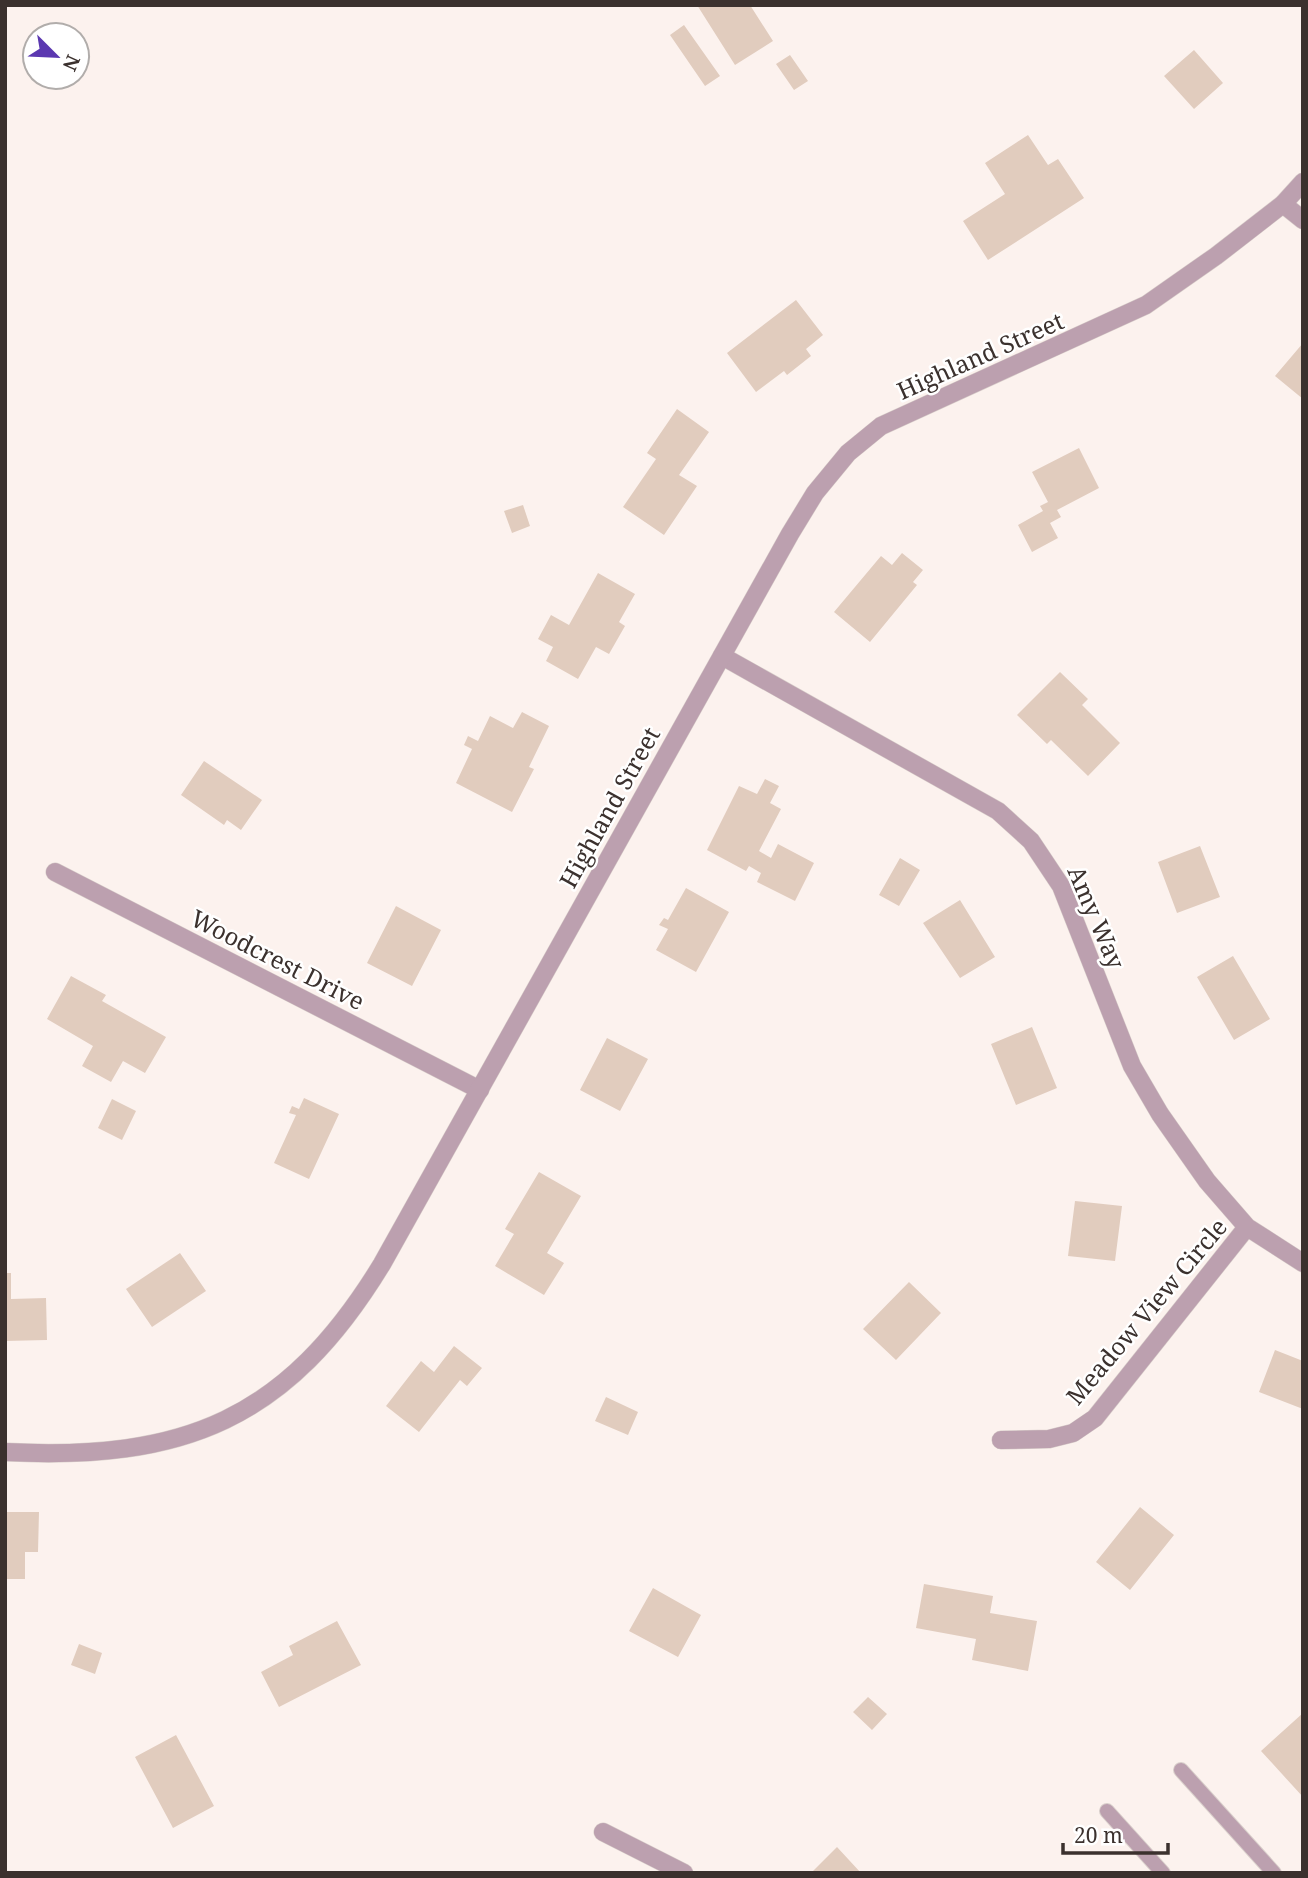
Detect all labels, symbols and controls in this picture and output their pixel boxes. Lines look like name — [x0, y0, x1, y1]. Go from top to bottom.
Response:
north arrow — [21, 21, 91, 91]
text: N — [57, 51, 86, 75]
street label: Highland Street — [891, 303, 1069, 407]
street label: Highland Street — [551, 721, 667, 893]
street label: Amy Way — [1061, 860, 1134, 974]
street label: Woodcrest Drive — [186, 901, 370, 1017]
street label: Meadow View Circle — [1058, 1211, 1234, 1411]
scale bar — [1063, 1812, 1168, 1856]
text: 20 m — [1074, 1821, 1123, 1849]

